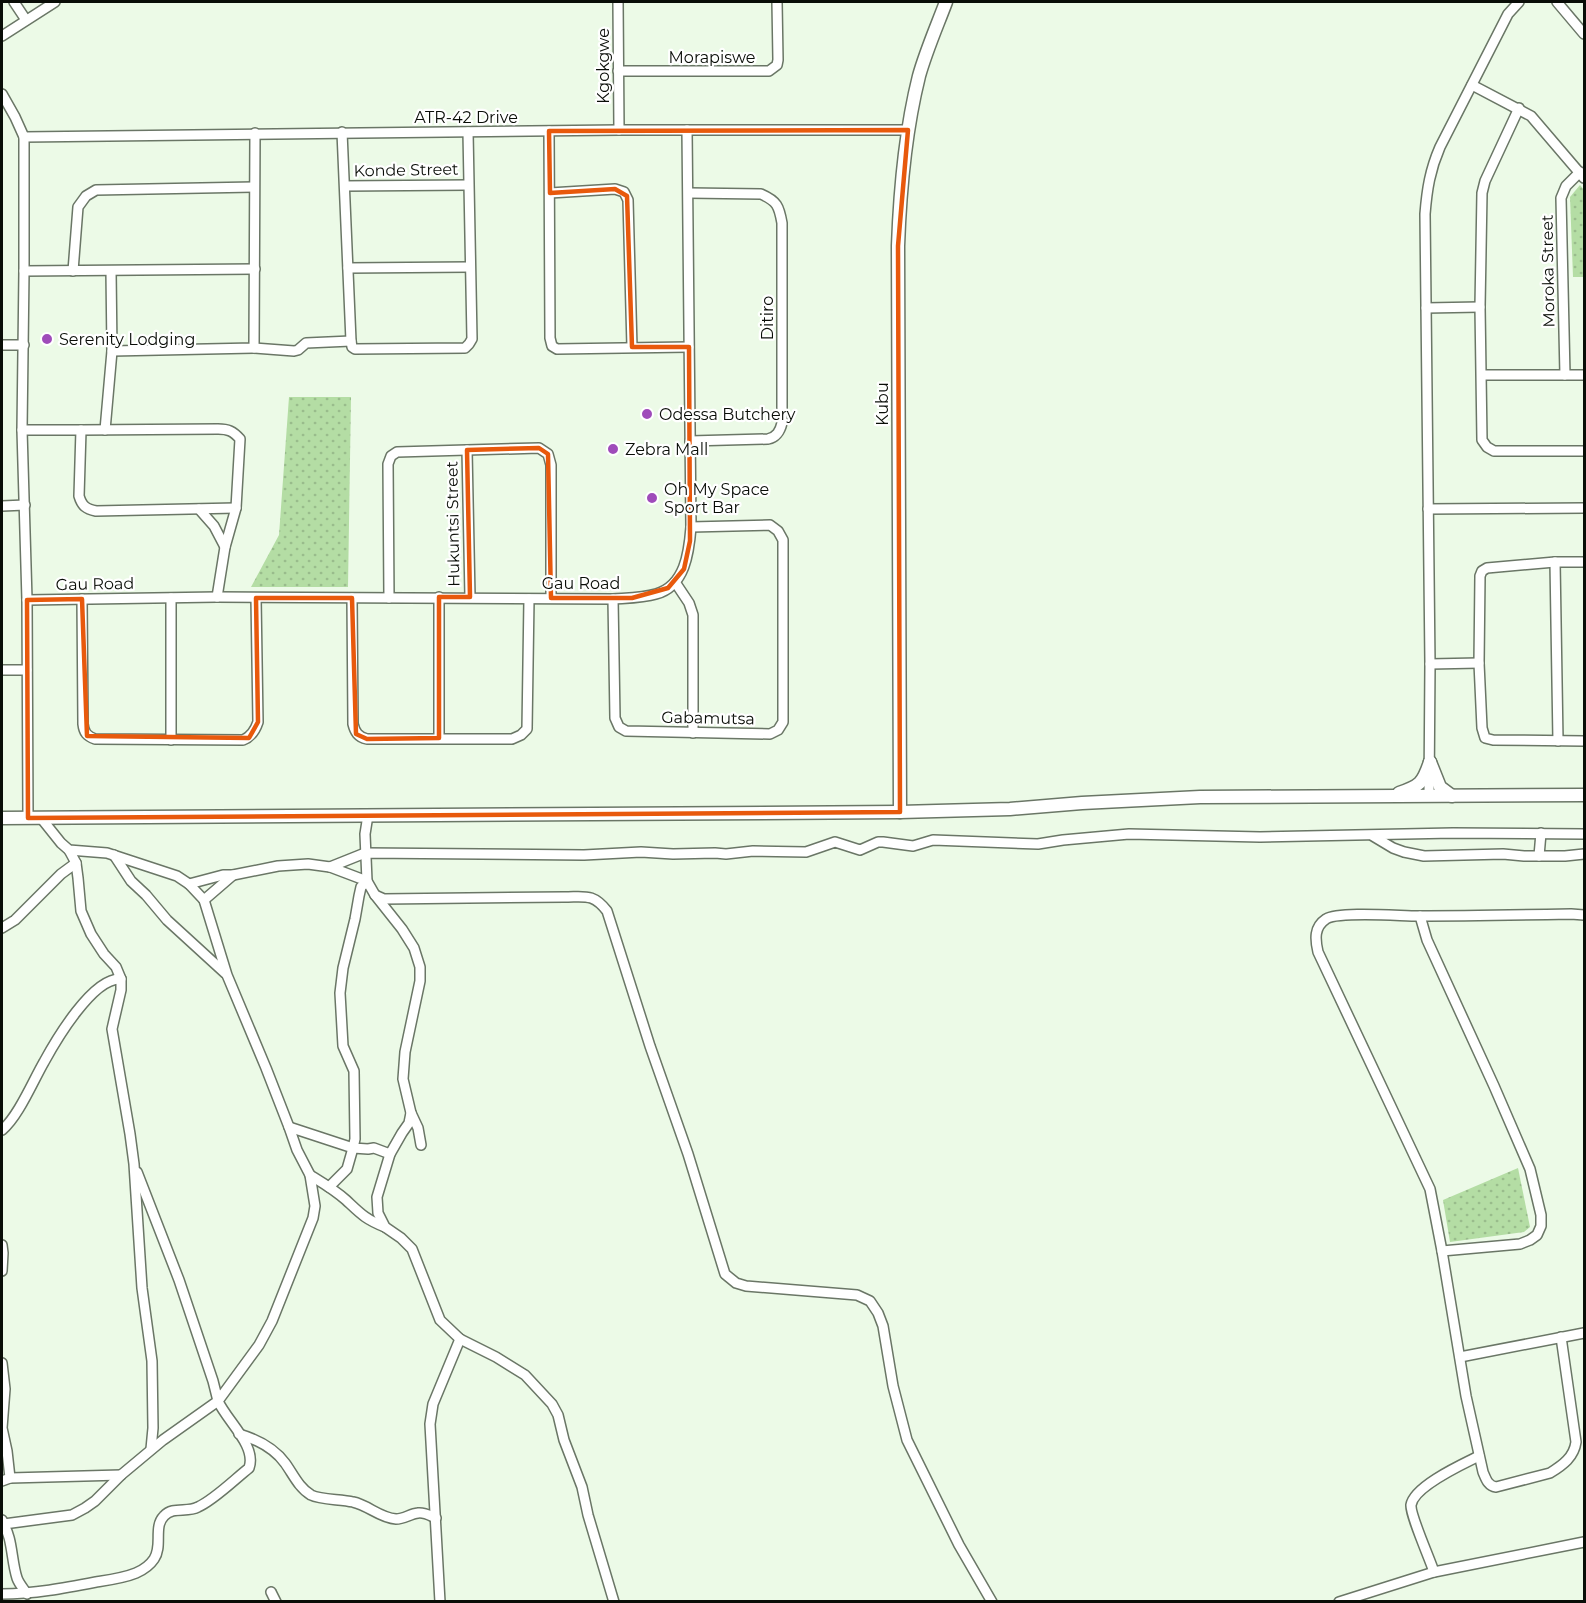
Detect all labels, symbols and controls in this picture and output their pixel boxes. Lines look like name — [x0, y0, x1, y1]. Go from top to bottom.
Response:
street label: Kgokgwe — [594, 28, 613, 104]
street label: Morapiswe — [669, 48, 755, 67]
street label: ATR-42 Drive — [414, 108, 518, 127]
street label: Konde Street — [353, 160, 459, 180]
street label: Moroka Street — [1538, 214, 1558, 328]
street label: Ditiro — [758, 296, 777, 340]
place label: Serenity Lodging — [59, 330, 195, 349]
marker: Serenity Lodging — [40, 332, 54, 346]
street label: Kubu — [873, 382, 892, 426]
place label: Odessa Butchery — [659, 405, 796, 424]
marker: Odessa Butchery — [640, 407, 654, 421]
place label: Zebra Mall — [625, 440, 708, 459]
marker: Zebra Mall — [606, 442, 620, 456]
street label: Hukuntsi Street — [442, 460, 464, 587]
place label: Oh My Space Sport Bar — [664, 480, 769, 517]
marker: Oh My Space Sport Bar — [645, 491, 659, 505]
street label: Gau Road — [56, 574, 134, 594]
street label: Gau Road — [542, 574, 620, 593]
street label: Gabamutsa — [661, 708, 755, 728]

